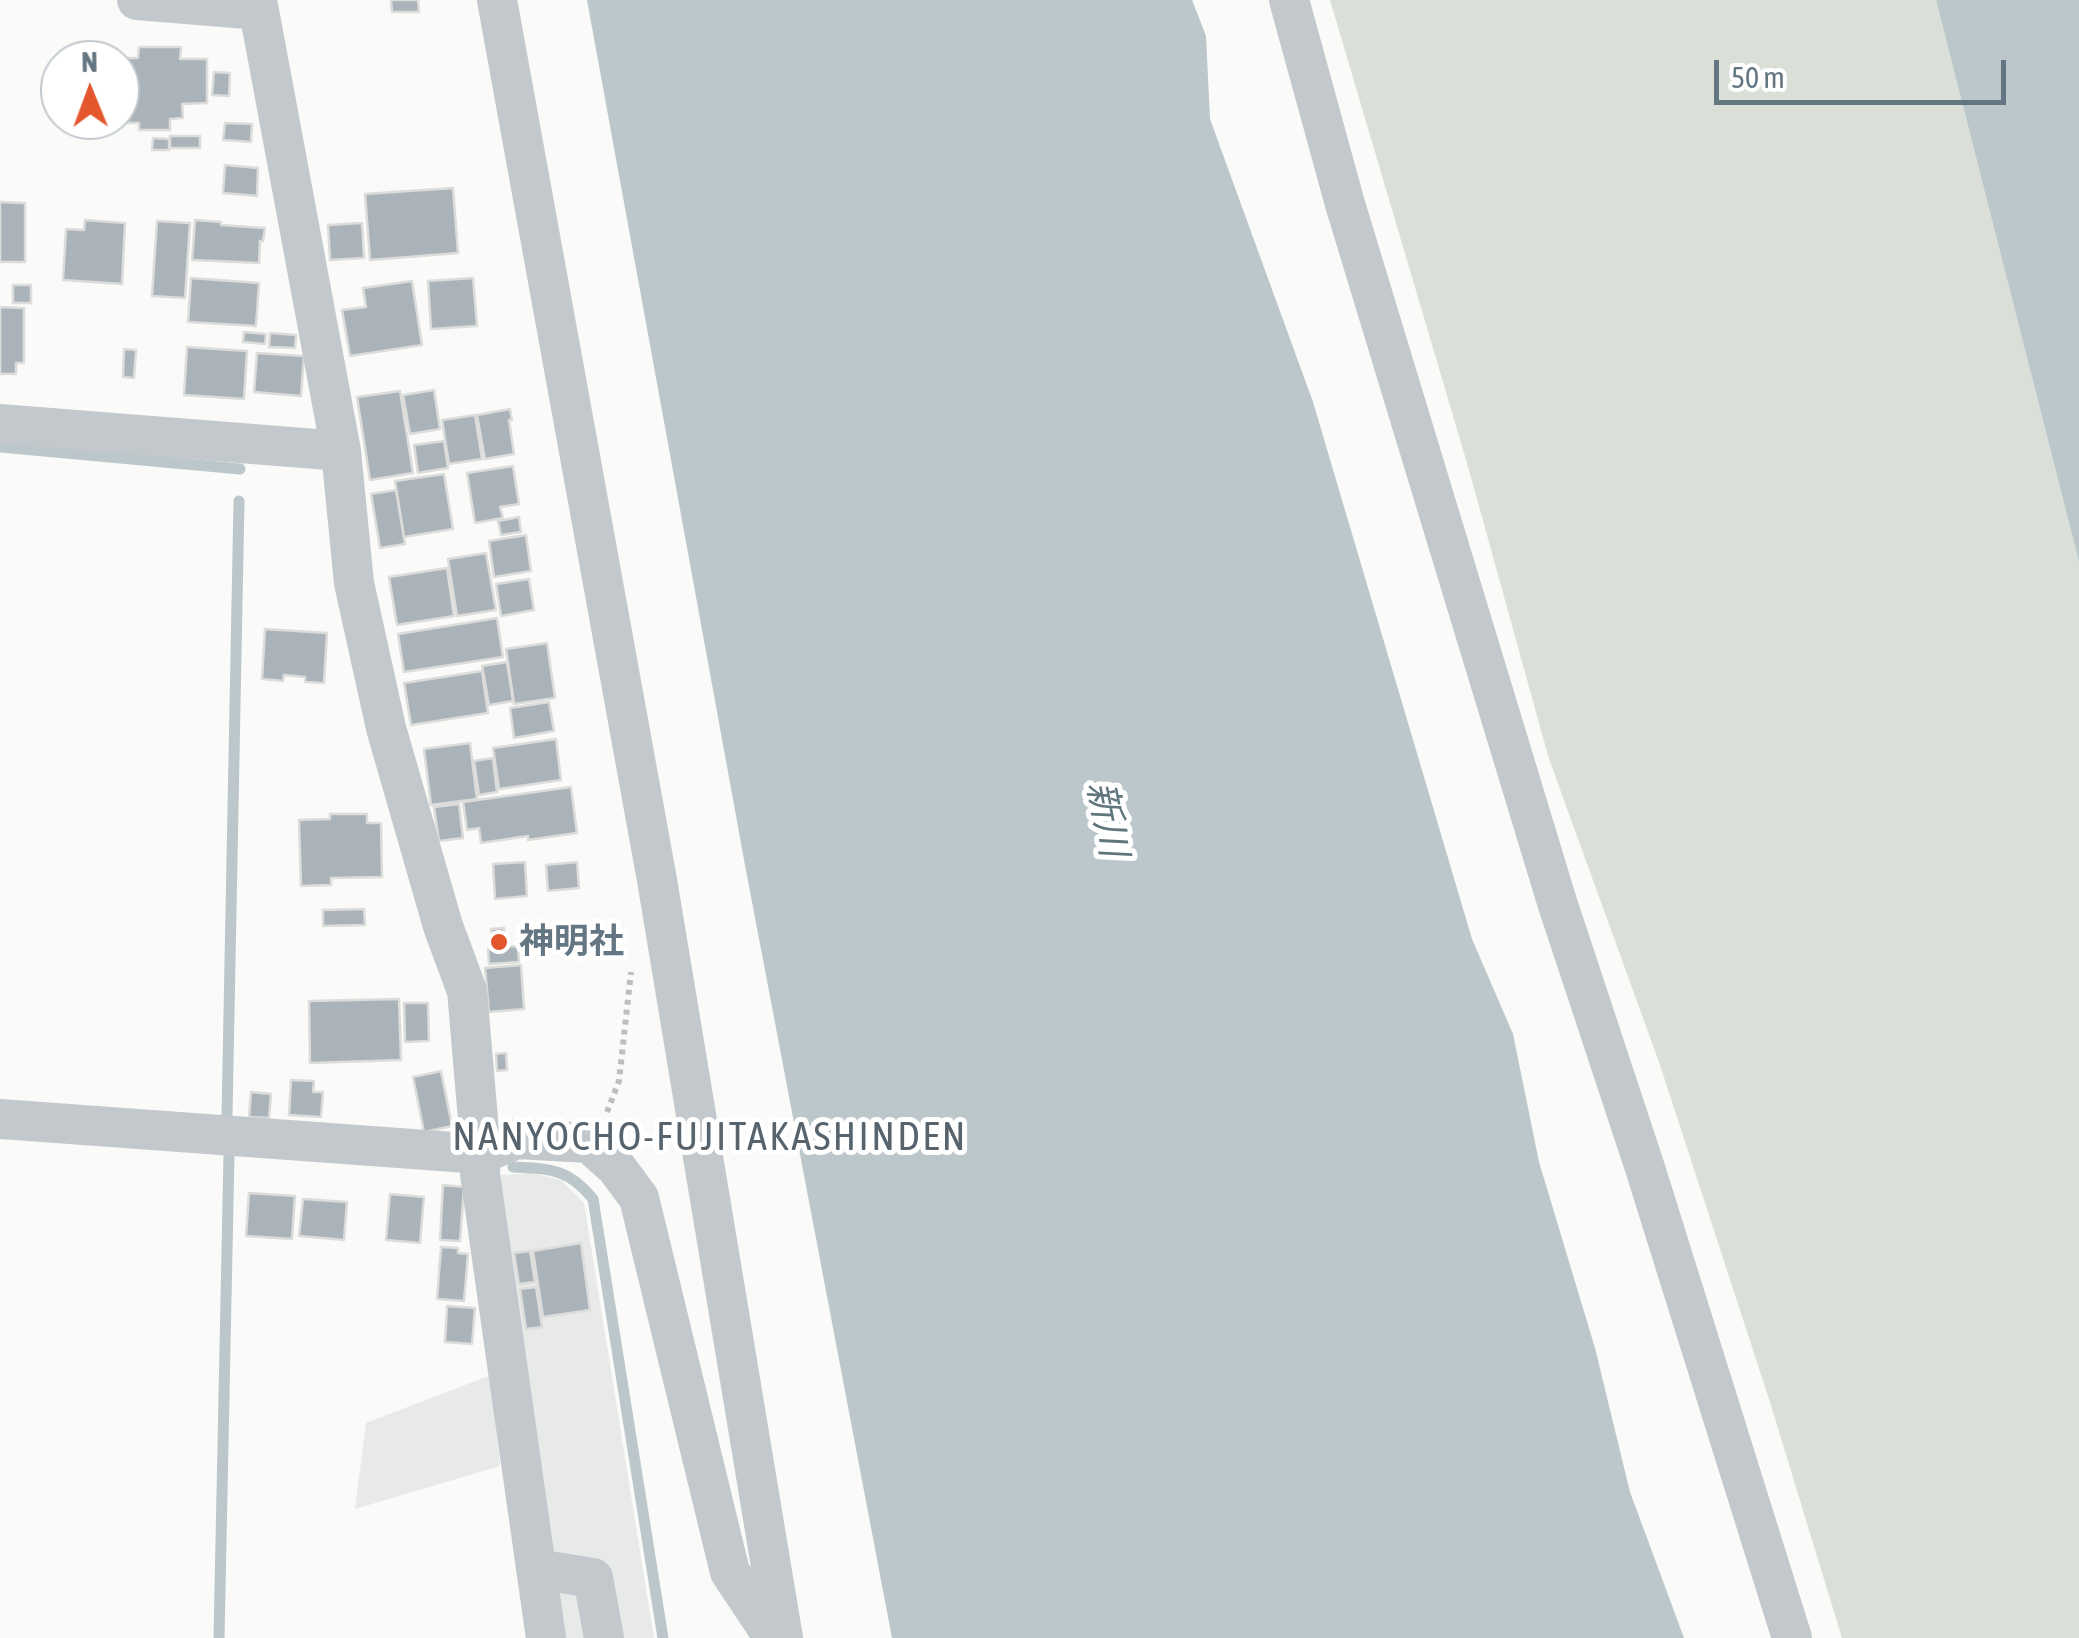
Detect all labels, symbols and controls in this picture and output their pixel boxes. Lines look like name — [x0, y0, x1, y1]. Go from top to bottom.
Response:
north arrow — [40, 40, 140, 140]
scale bar — [1719, 40, 2012, 102]
text: N — [81, 46, 98, 78]
text: 50 m — [1731, 60, 1785, 94]
water label: 新川 — [1077, 777, 1137, 861]
place label: 神明社 — [519, 921, 624, 963]
marker: 神明社 — [488, 931, 510, 953]
district label: NANYOCHO-FUJITAKASHINDEN — [452, 1113, 968, 1161]

